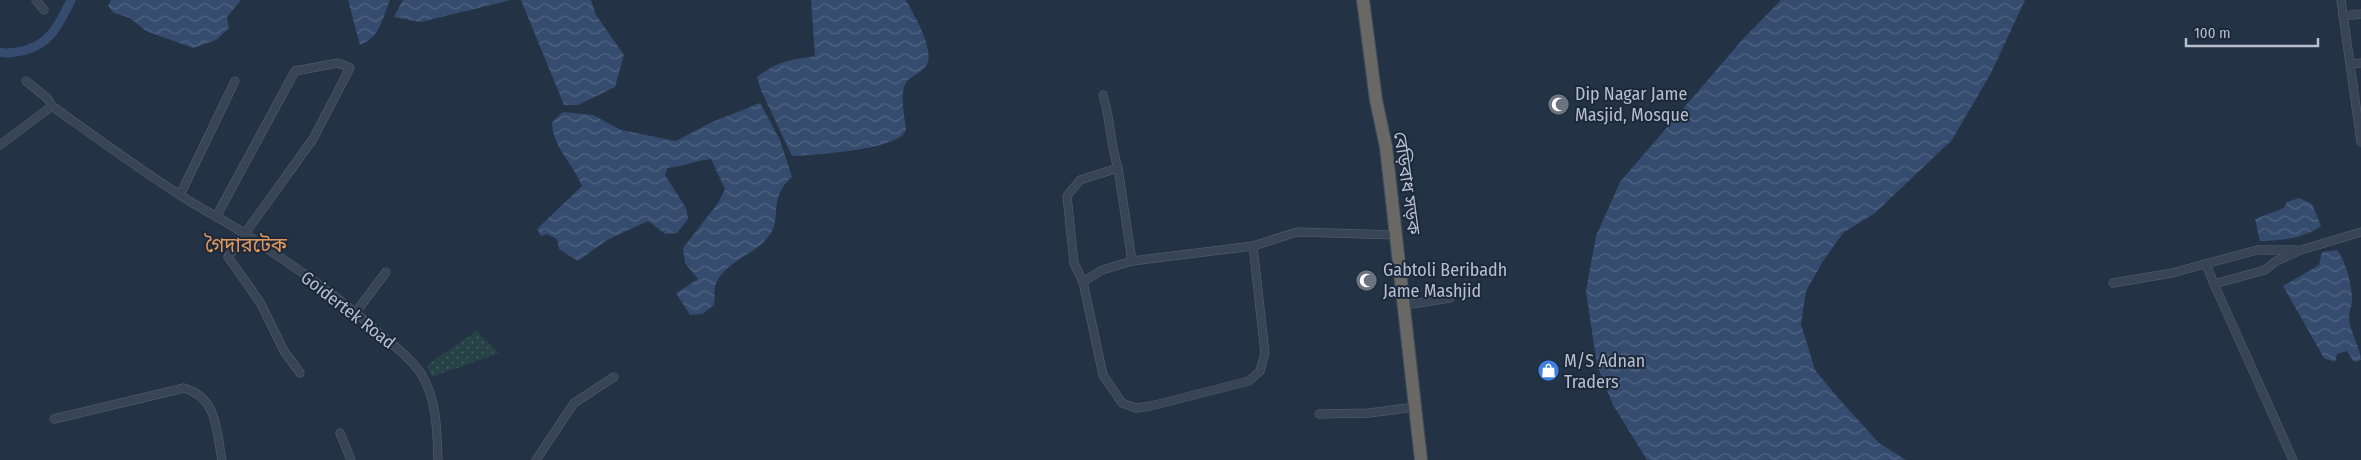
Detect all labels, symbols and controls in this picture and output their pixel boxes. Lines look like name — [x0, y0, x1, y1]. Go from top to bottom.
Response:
scale bar — [2186, 15, 2318, 47]
text: 100 m — [2194, 24, 2231, 42]
place label: Dip Nagar Jame Masjid, Mosque — [1575, 83, 1689, 126]
mosque icon: Dip Nagar Jame Masjid, Mosque — [1547, 92, 1571, 116]
street label: বেড়িবাধ সড়ক — [1389, 130, 1425, 236]
district label: গৈদারটেক — [204, 233, 288, 257]
place label: Gabtoli Beribadh Jame Mashjid — [1383, 259, 1507, 302]
street label: Goidertek Road — [296, 266, 400, 354]
mosque icon: Gabtoli Beribadh Jame Mashjid — [1355, 268, 1379, 292]
place label: M/S Adnan Traders — [1564, 350, 1645, 393]
shop icon: M/S Adnan Traders — [1536, 359, 1560, 383]

